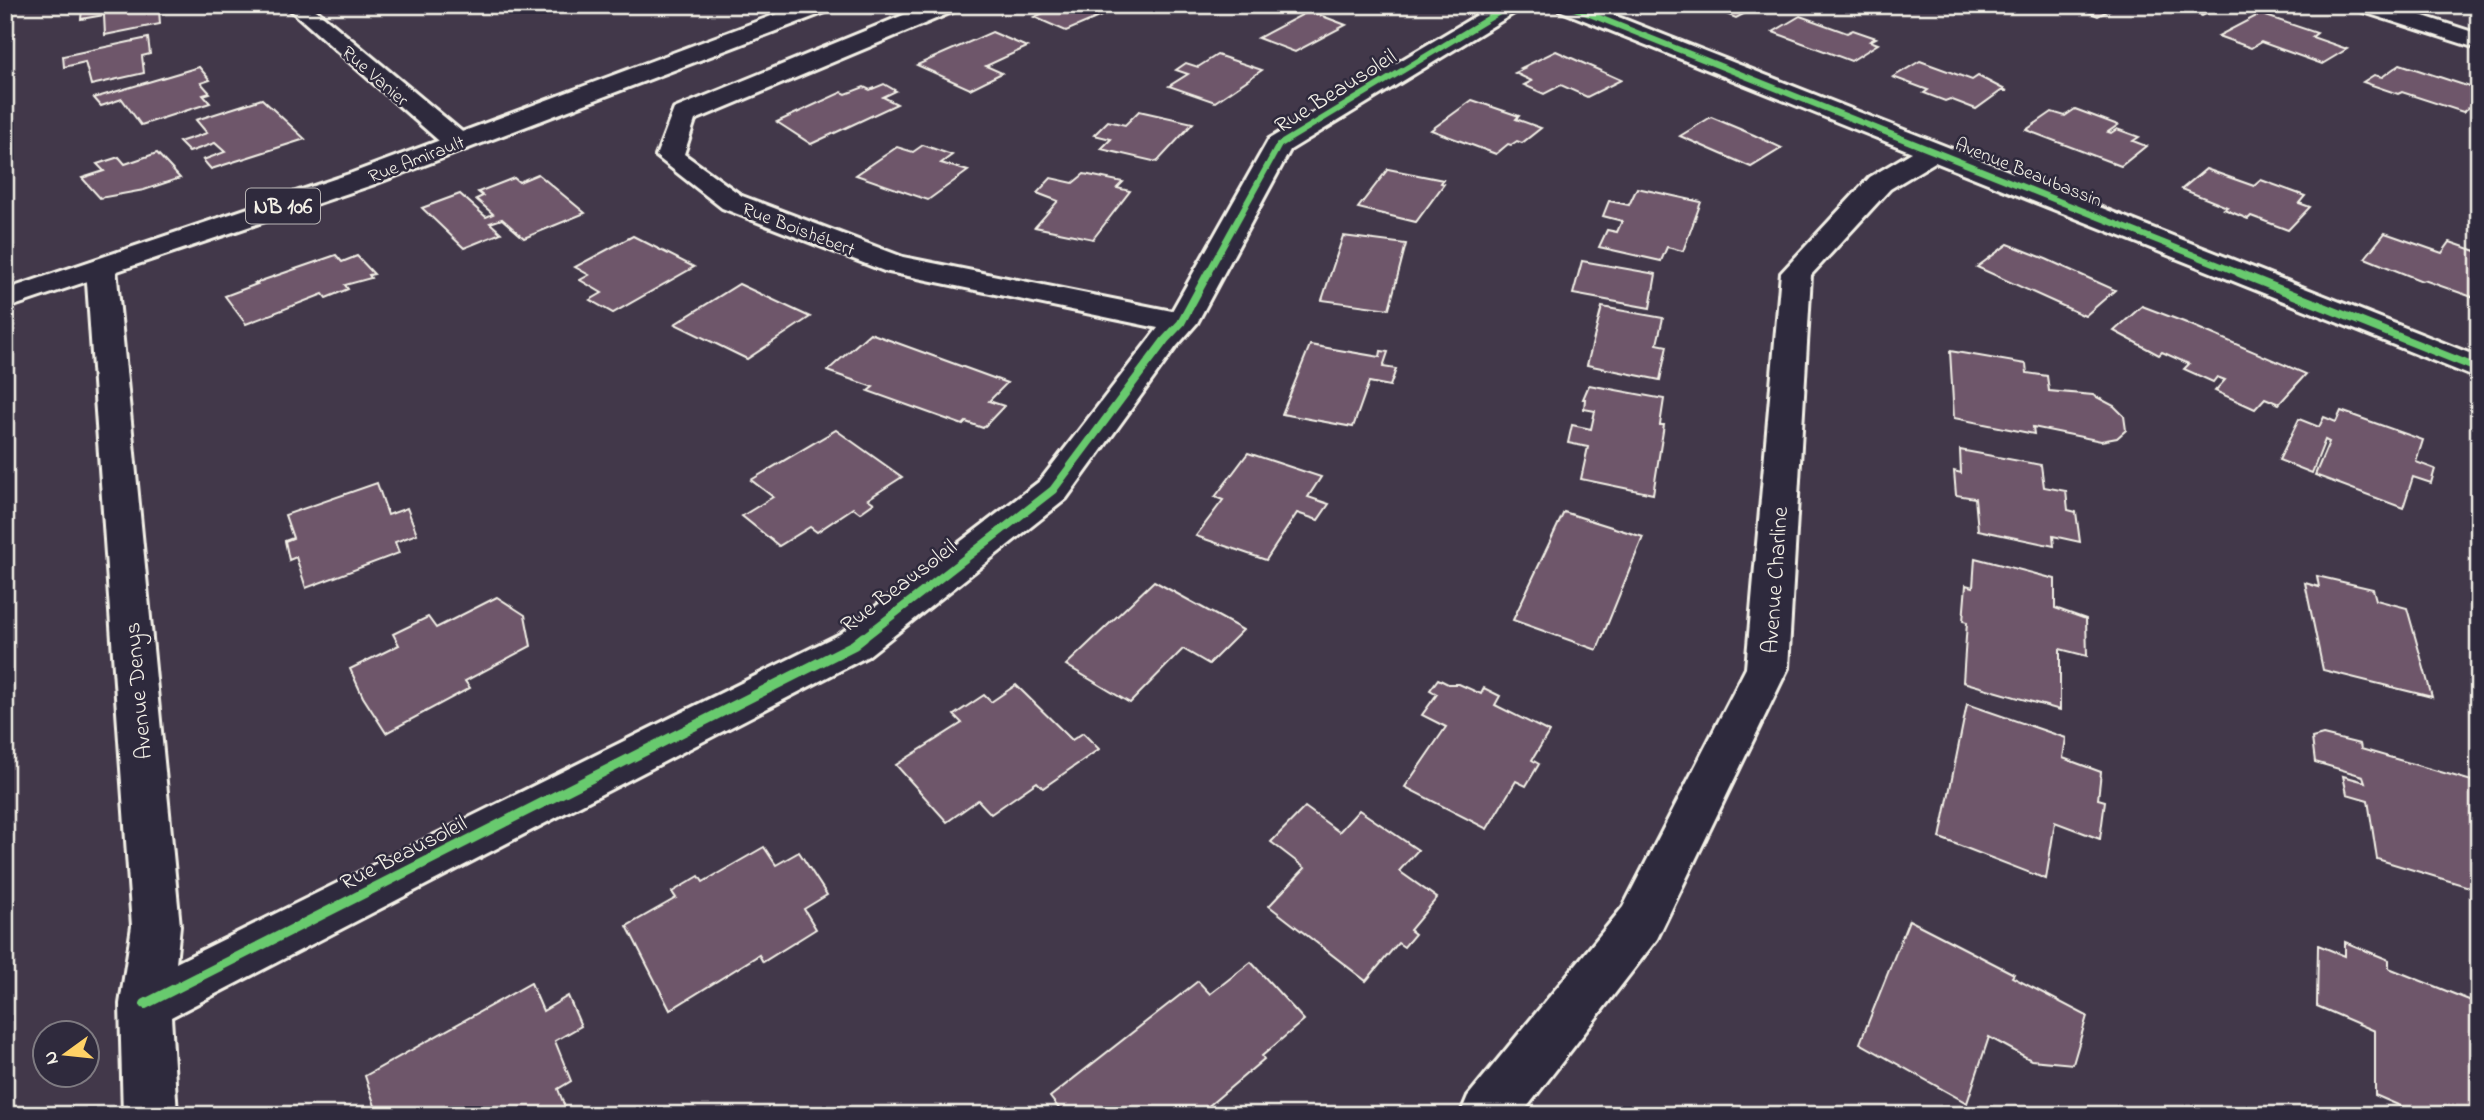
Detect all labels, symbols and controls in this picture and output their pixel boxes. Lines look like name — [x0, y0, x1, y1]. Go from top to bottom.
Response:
street label: Rue Vanier — [335, 40, 414, 114]
street label: Rue Beausoleil — [1269, 41, 1404, 143]
street label: Rue Amirault — [365, 129, 469, 191]
street label: Avenue Beaubassin — [1951, 132, 2106, 215]
road number: NB 106 — [246, 188, 320, 224]
street label: Rue Boishébert — [738, 196, 859, 264]
street label: Avenue Charline — [1755, 505, 1798, 655]
street label: Rue Beausoleil — [834, 532, 965, 642]
street label: Avenue Denys — [117, 621, 164, 761]
street label: Rue Beausoleil — [335, 808, 473, 900]
north arrow — [32, 1018, 102, 1088]
text: N — [37, 1048, 67, 1067]

